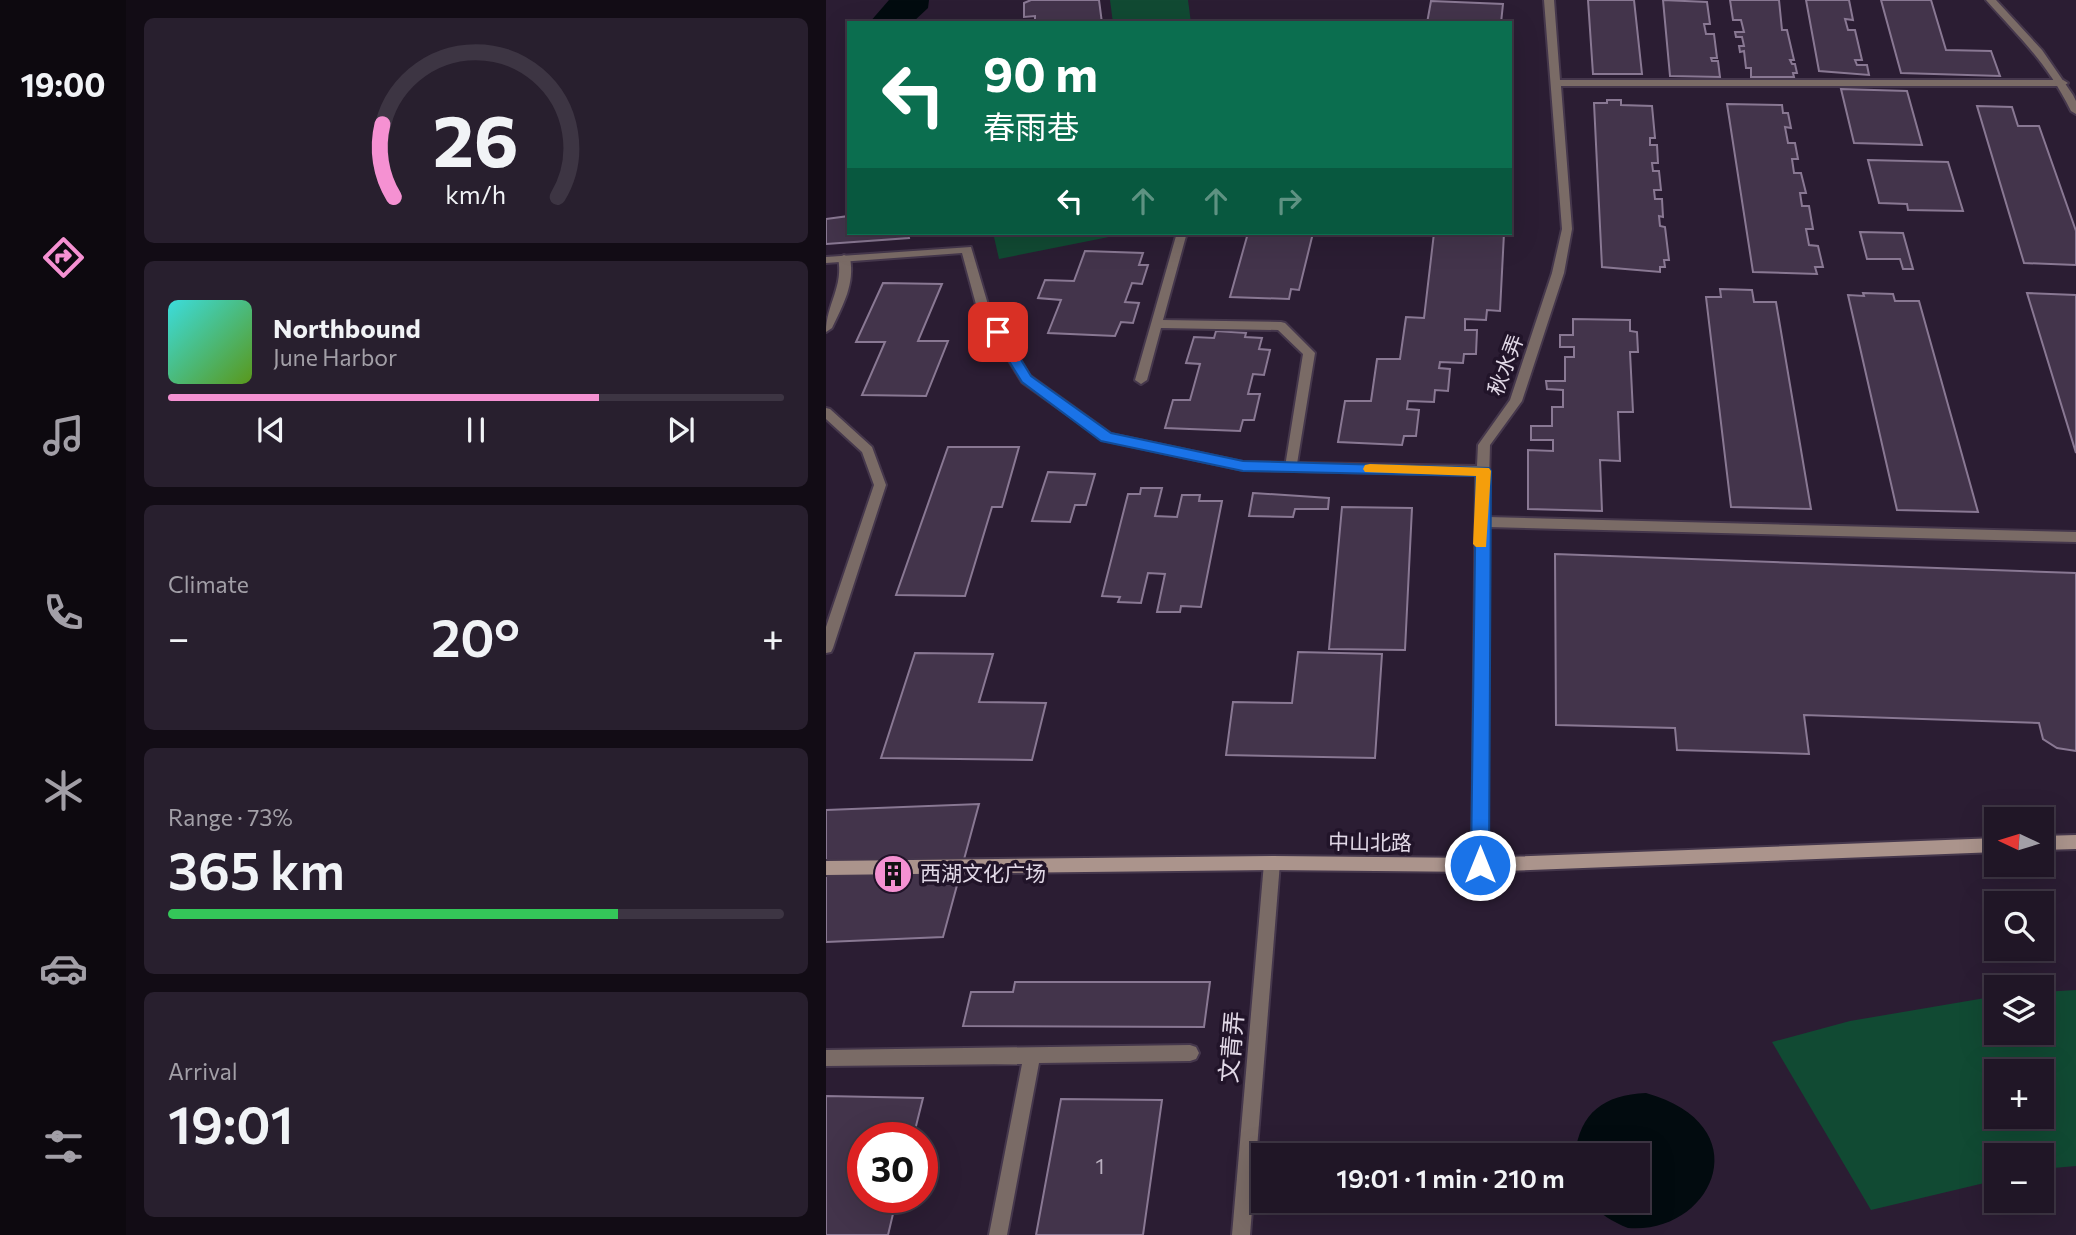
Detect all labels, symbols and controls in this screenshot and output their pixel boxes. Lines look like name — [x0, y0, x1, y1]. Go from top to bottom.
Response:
text: 90 m — [983, 42, 1098, 102]
icon: left — [868, 49, 959, 140]
text: 19:00 — [20, 64, 106, 104]
text: 26 — [433, 93, 519, 182]
text: 春雨巷 — [983, 106, 1079, 146]
text: km/h — [446, 179, 506, 209]
icon: left — [1051, 182, 1089, 220]
icon: ahead — [1124, 182, 1162, 220]
icon: ahead — [1197, 182, 1235, 220]
icon: right — [1270, 182, 1308, 220]
icon: directions — [39, 233, 88, 282]
pin — [968, 302, 1028, 362]
text: Northbound — [273, 312, 421, 343]
icon: arrive — [979, 313, 1017, 351]
street label: 秋水弄 — [1482, 331, 1528, 398]
text: June Harbor — [273, 343, 397, 371]
icon: music — [39, 411, 88, 460]
icon: previous — [252, 411, 290, 449]
icon: pause — [457, 411, 495, 449]
icon: next — [662, 411, 700, 449]
text: Climate — [168, 570, 249, 598]
icon: phone — [39, 588, 88, 637]
text: 20° — [431, 604, 520, 668]
text: − — [168, 613, 190, 660]
text: + — [762, 613, 784, 660]
icon: climate — [39, 766, 88, 815]
text: Range · 73% — [168, 803, 293, 831]
north arrow — [1984, 807, 2054, 877]
map controls — [1984, 807, 2054, 1213]
street label: 中山北路 — [1328, 828, 1412, 855]
position arrow — [1443, 828, 1517, 902]
text: 365 km — [168, 837, 345, 901]
building icon: 西湖文化广场 — [872, 853, 914, 895]
place label: 西湖文化广场 — [920, 860, 1046, 885]
button: search — [1984, 891, 2054, 961]
icon: car — [39, 944, 88, 993]
button: layers — [1984, 975, 2054, 1045]
street label: 文青弄 — [1213, 1010, 1248, 1084]
text: Arrival — [168, 1057, 238, 1085]
button: + — [1984, 1059, 2054, 1129]
text: 19:01 — [168, 1091, 294, 1155]
icon: filters — [39, 1122, 88, 1171]
speed limit sign: 30 — [847, 1122, 938, 1213]
button: − — [1984, 1143, 2054, 1213]
house number: 1 — [1096, 1153, 1104, 1178]
text: 19:01 · 1 min · 210 m — [1336, 1162, 1565, 1193]

